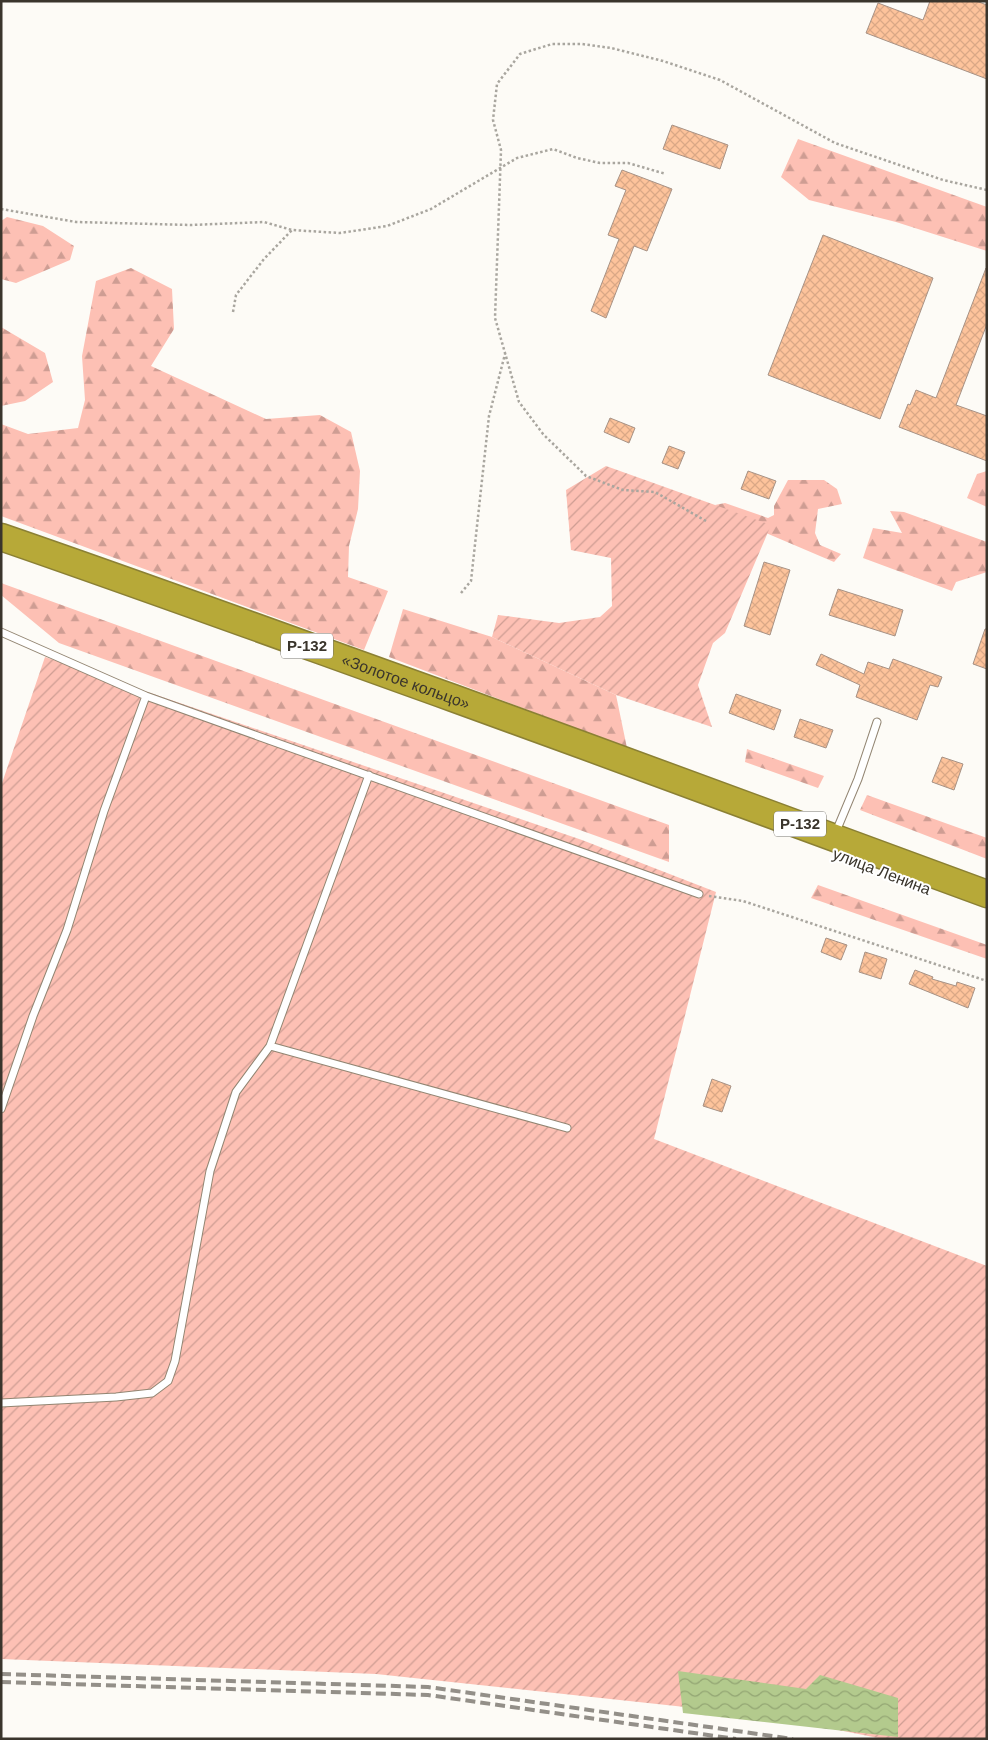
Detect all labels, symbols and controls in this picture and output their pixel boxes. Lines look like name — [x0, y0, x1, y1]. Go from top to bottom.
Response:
road number: Р-132 — [281, 634, 333, 658]
street label: «Золотое кольцо» — [340, 651, 472, 713]
road number: Р-132 — [774, 812, 826, 836]
street label: улица Ленина — [831, 845, 933, 898]

